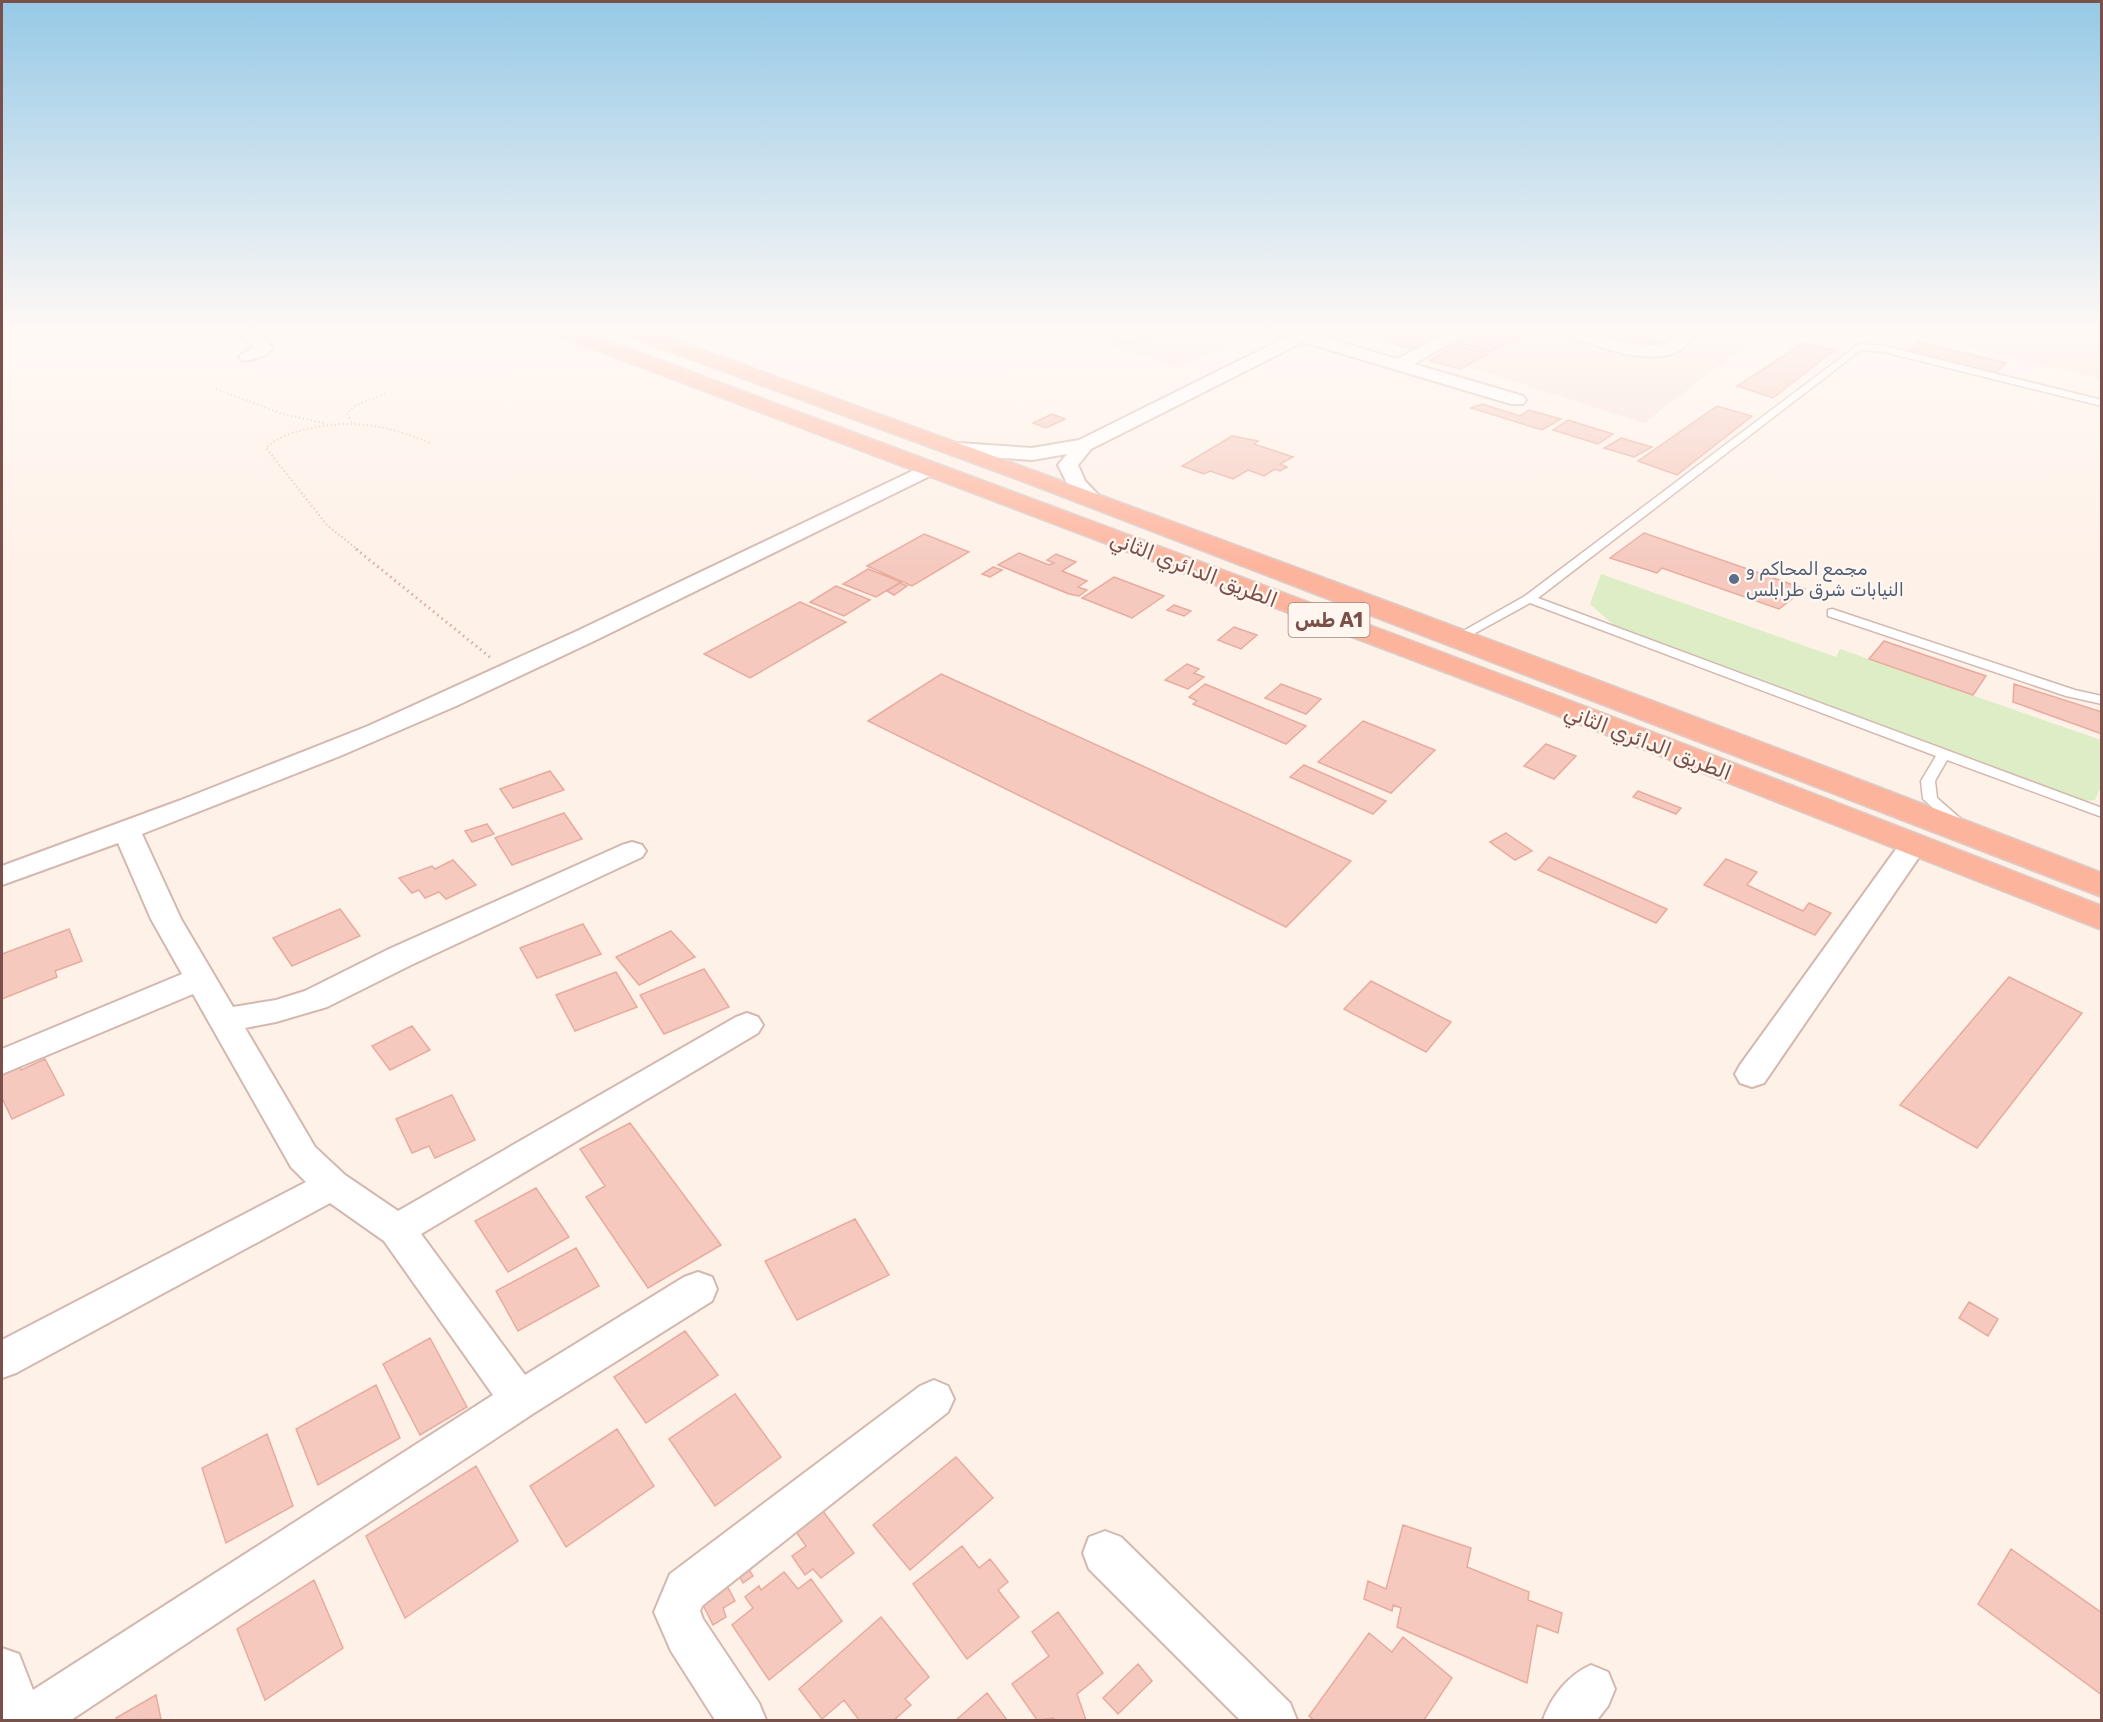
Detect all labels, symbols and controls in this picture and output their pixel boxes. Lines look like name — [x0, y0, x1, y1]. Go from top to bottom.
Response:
street label: الطريق الدائري الثاني — [1106, 526, 1281, 616]
place label: مجمع المحاكم و النيابات شرق طرابلس — [1746, 558, 1904, 601]
marker: مجمع المحاكم و النيابات شرق طرابلس — [1727, 572, 1741, 586]
road number: طس A1 — [1288, 603, 1370, 637]
street label: الطريق الدائري الثاني — [1560, 699, 1735, 789]

